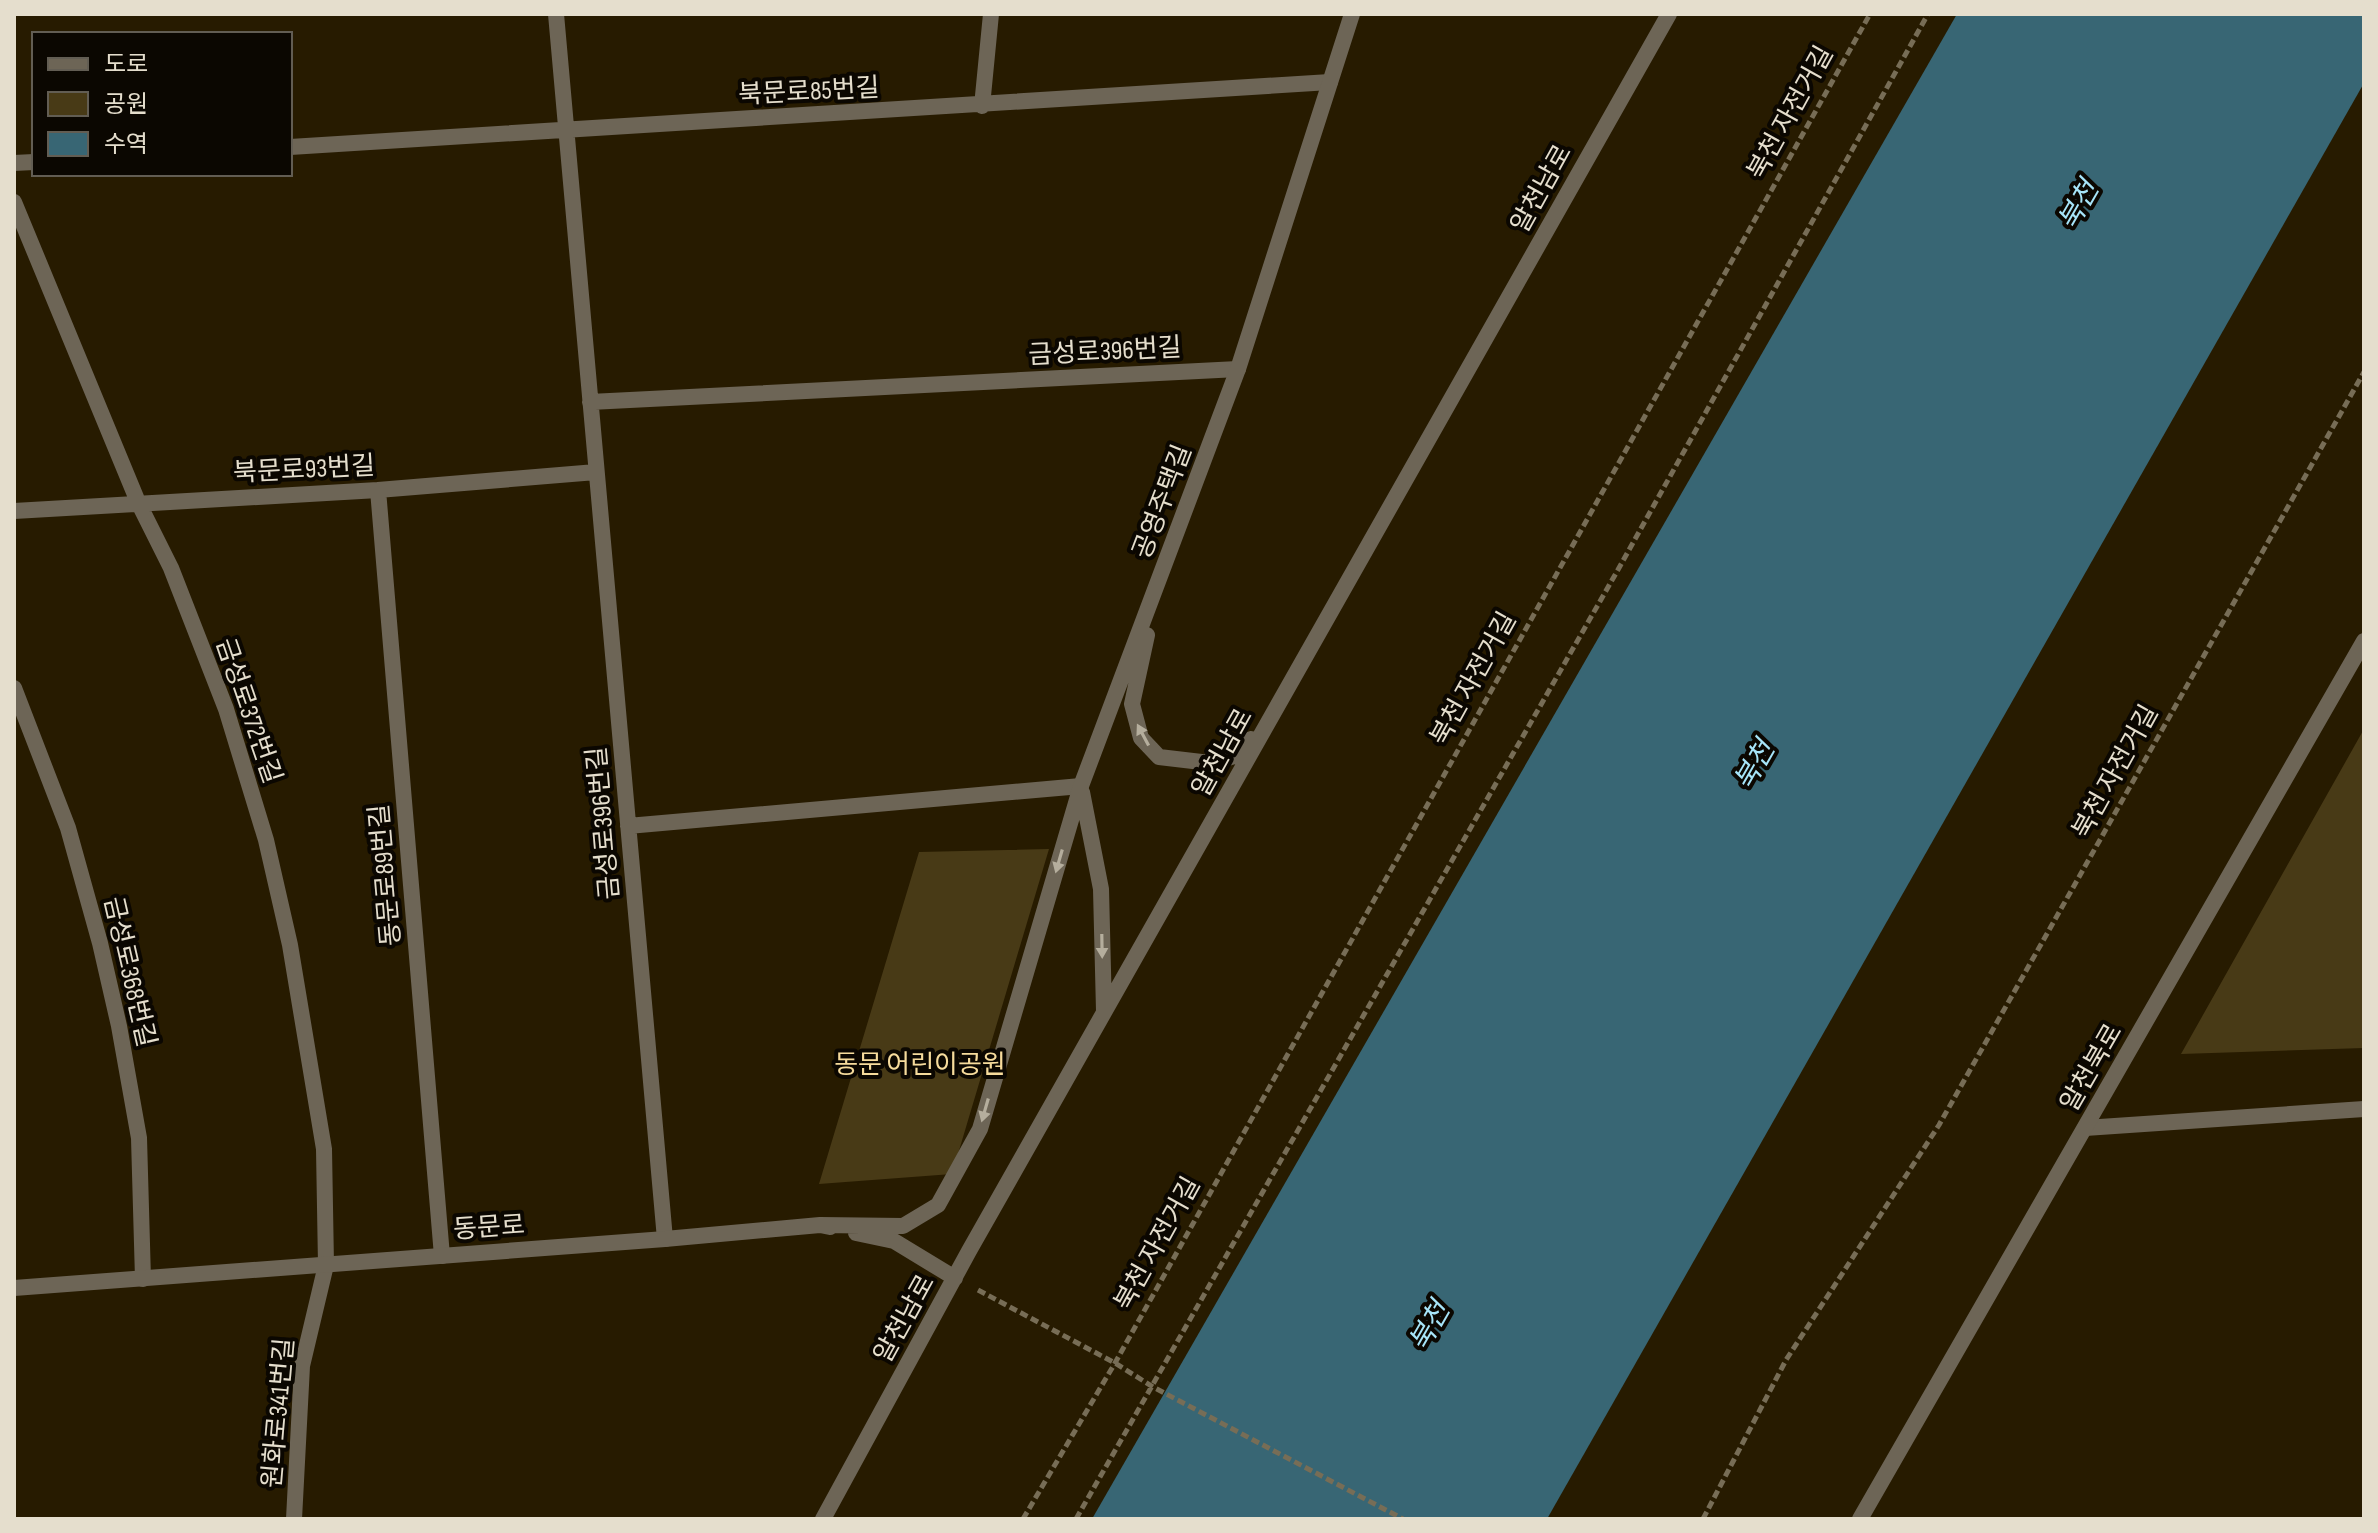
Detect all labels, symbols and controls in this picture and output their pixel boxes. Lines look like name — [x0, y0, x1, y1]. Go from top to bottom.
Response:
legend — [32, 32, 292, 176]
street label: 북천 자전거길 — [1742, 41, 1840, 185]
text: 도로 — [104, 50, 148, 79]
street label: 북문로85번길 — [738, 73, 880, 111]
text: 공원 — [104, 90, 148, 119]
text: 수역 — [104, 130, 148, 159]
street label: 알천남로 — [1505, 140, 1579, 238]
water label: 북천 — [2052, 173, 2108, 237]
street label: 금성로396번길 — [1028, 333, 1182, 371]
street label: 공영주택길 — [1127, 441, 1199, 563]
street label: 북문로93번길 — [232, 451, 376, 489]
street label: 북천 자전거길 — [1425, 607, 1523, 751]
street label: 금성로372번길 — [209, 634, 287, 788]
street label: 북천 자전거길 — [2067, 700, 2165, 844]
street label: 알천남로 — [1186, 704, 1260, 802]
one-way arrow — [1137, 724, 1151, 746]
water label: 북천 — [1728, 733, 1784, 797]
street label: 금성로396번길 — [582, 745, 626, 901]
street label: 동문로89번길 — [364, 803, 408, 947]
one-way arrow — [1052, 849, 1065, 873]
street label: 금성로368번길 — [97, 894, 161, 1050]
one-way arrow — [1096, 934, 1108, 959]
street label: 알천북로 — [2055, 1019, 2129, 1117]
park label: 동문 어린이공원 — [834, 1050, 1006, 1081]
one-way arrow — [979, 1098, 991, 1123]
street label: 북천 자전거길 — [1109, 1172, 1207, 1316]
street label: 동문로 — [452, 1210, 526, 1246]
street label: 알천남로 — [868, 1270, 942, 1368]
water label: 북천 — [1403, 1294, 1459, 1358]
street label: 원화로341번길 — [257, 1337, 301, 1489]

